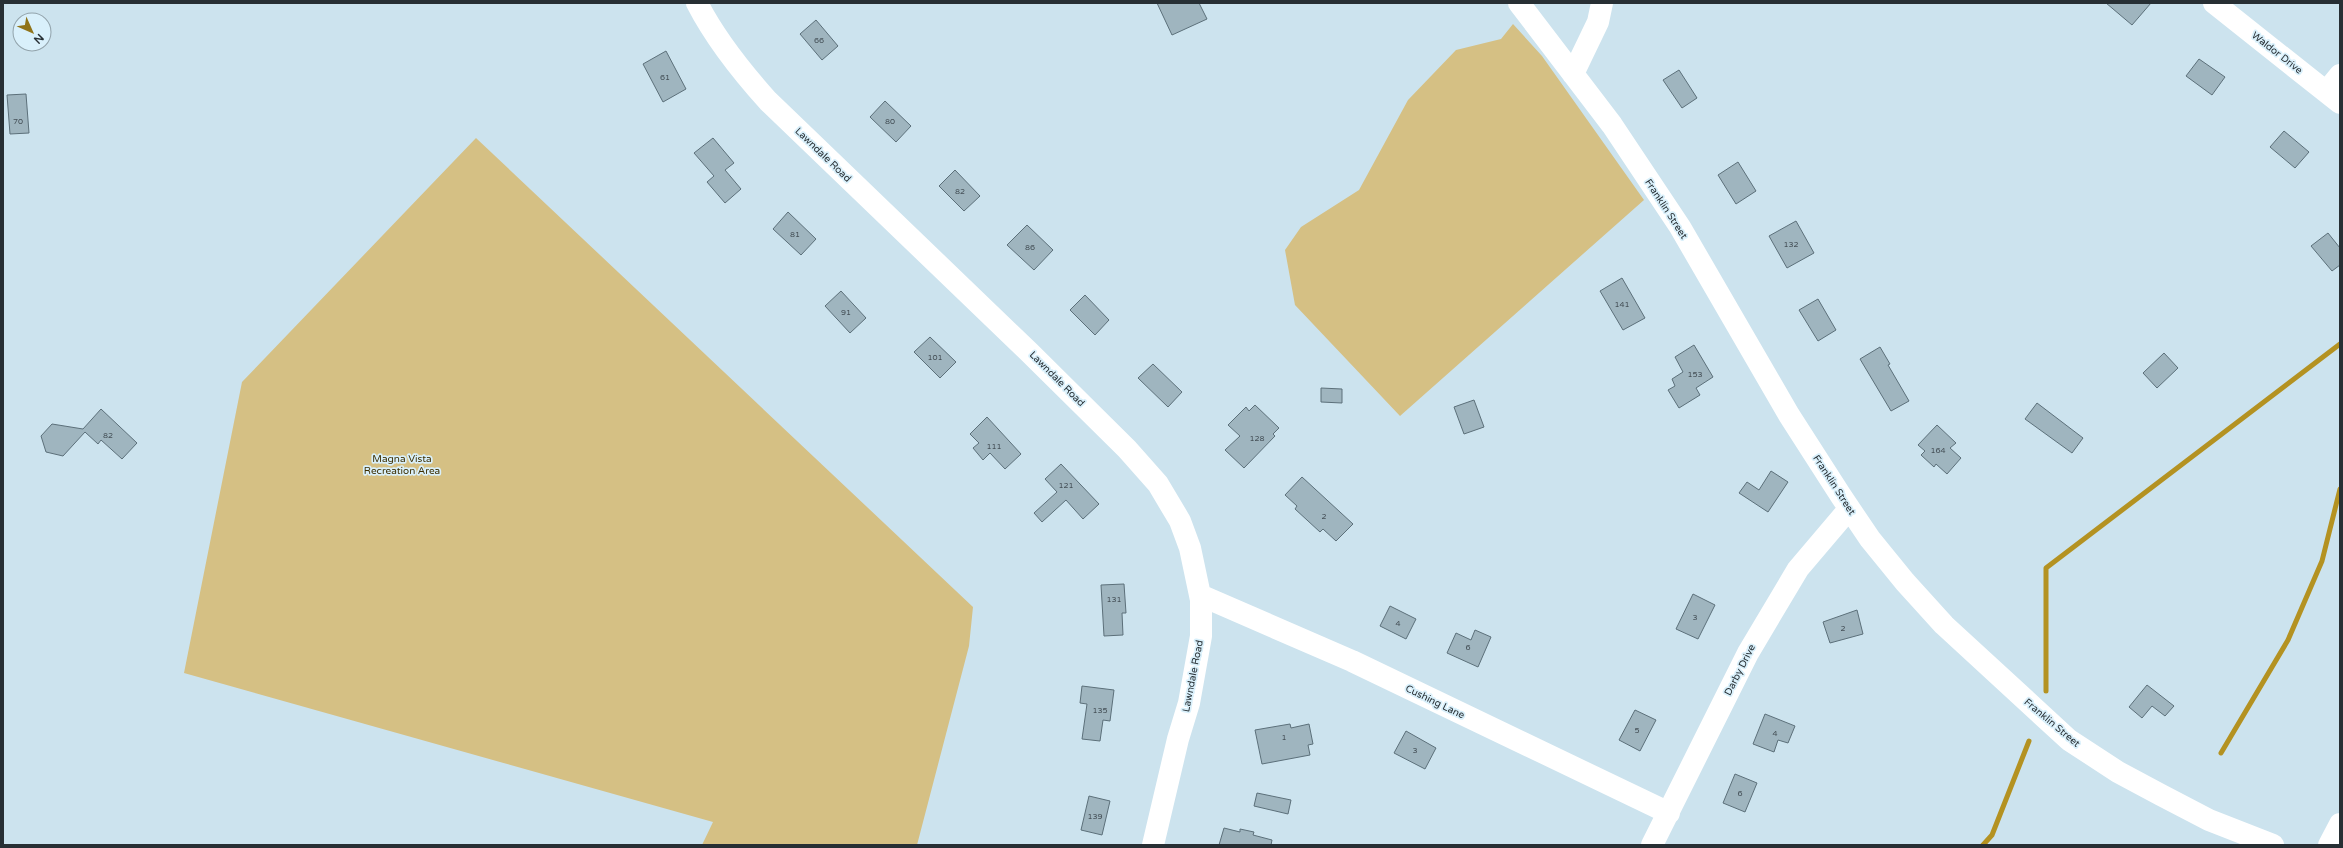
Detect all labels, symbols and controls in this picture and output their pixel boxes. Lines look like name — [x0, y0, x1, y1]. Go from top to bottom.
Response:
north arrow — [12, 12, 52, 52]
street label: Waldor Drive — [2249, 29, 2305, 77]
text: N — [31, 31, 46, 46]
house number: 66 — [814, 36, 824, 45]
house number: 61 — [660, 73, 670, 82]
house number: 70 — [13, 117, 23, 126]
house number: 80 — [885, 117, 895, 126]
street label: Lawndale Road — [793, 125, 853, 185]
street label: Franklin Street — [1642, 177, 1690, 241]
house number: 82 — [955, 187, 965, 196]
house number: 81 — [790, 230, 800, 239]
house number: 132 — [1783, 240, 1799, 249]
house number: 86 — [1025, 243, 1035, 252]
house number: 141 — [1614, 300, 1630, 309]
house number: 91 — [841, 308, 851, 317]
street label: Lawndale Road — [1027, 349, 1087, 409]
house number: 101 — [927, 353, 943, 362]
house number: 153 — [1687, 370, 1703, 379]
house number: 82 — [103, 431, 113, 440]
house number: 128 — [1249, 434, 1265, 443]
house number: 111 — [986, 442, 1002, 451]
house number: 164 — [1930, 446, 1946, 455]
park label: Magna Vista Recreation Area — [364, 453, 440, 477]
street label: Franklin Street — [1810, 453, 1858, 517]
house number: 121 — [1058, 481, 1074, 490]
house number: 2 — [1321, 512, 1327, 521]
house number: 131 — [1106, 595, 1122, 604]
house number: 3 — [1692, 613, 1698, 622]
house number: 4 — [1395, 619, 1401, 628]
house number: 2 — [1840, 624, 1846, 633]
street label: Lawndale Road — [1180, 639, 1206, 713]
street label: Darby Drive — [1722, 642, 1758, 698]
house number: 6 — [1465, 643, 1471, 652]
street label: Cushing Lane — [1403, 682, 1467, 722]
street label: Franklin Street — [2022, 696, 2082, 750]
house number: 135 — [1092, 706, 1108, 715]
house number: 5 — [1634, 726, 1640, 735]
house number: 4 — [1772, 729, 1778, 738]
house number: 1 — [1281, 733, 1287, 742]
house number: 3 — [1412, 746, 1418, 755]
house number: 6 — [1737, 789, 1743, 798]
house number: 139 — [1087, 812, 1103, 821]

